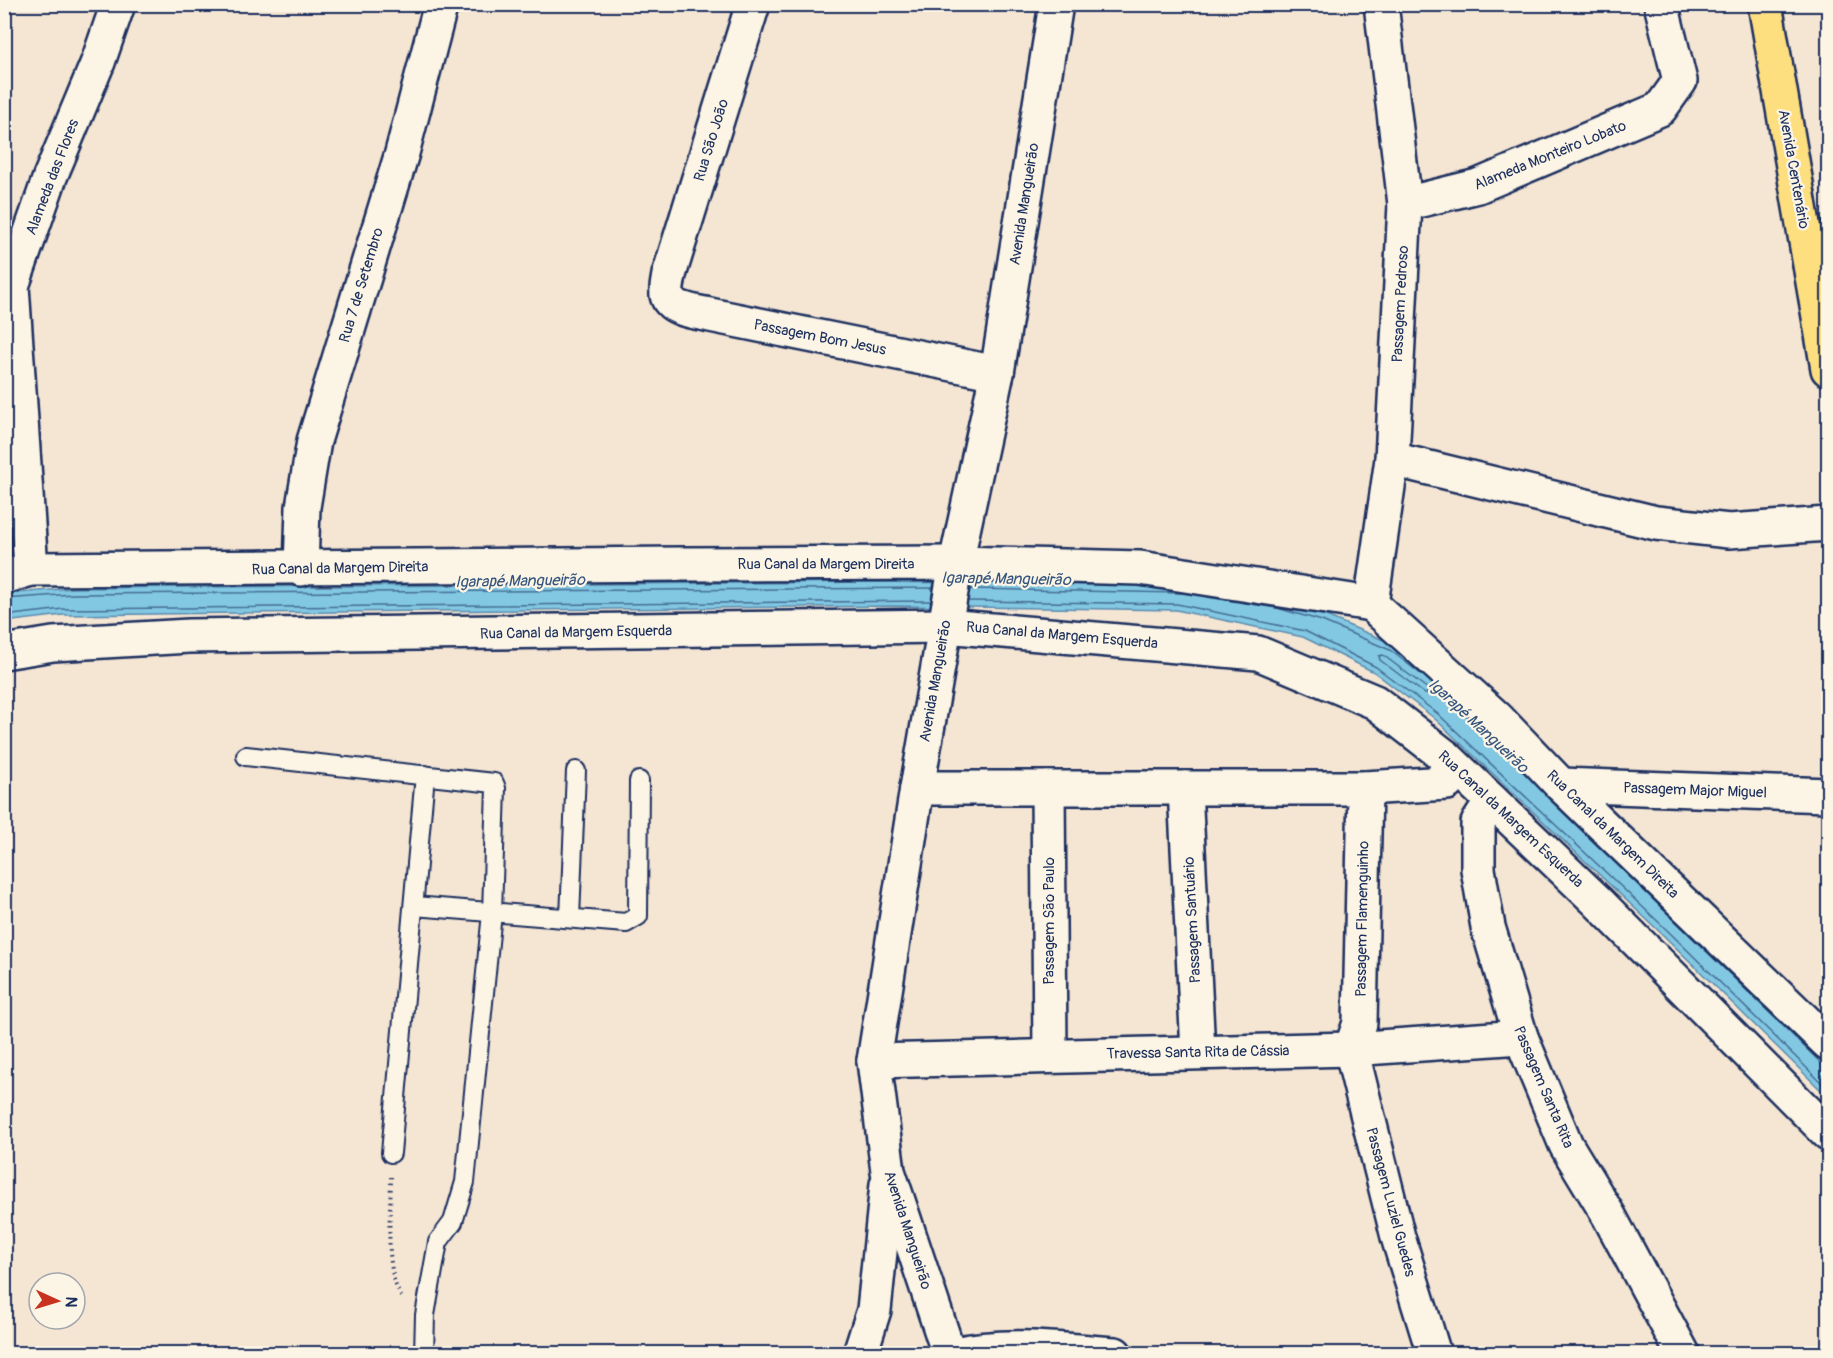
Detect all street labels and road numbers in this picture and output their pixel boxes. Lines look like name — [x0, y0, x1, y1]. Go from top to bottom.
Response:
street label: Rua São João — [690, 97, 733, 184]
street label: Avenida Centenário — [1774, 108, 1813, 230]
street label: Alameda das Flores — [22, 116, 83, 238]
street label: Alameda Monteiro Lobato — [1471, 116, 1629, 195]
street label: Avenida Mangueirão — [1005, 142, 1044, 267]
street label: Rua 7 de Setembro — [335, 225, 388, 345]
street label: Passagem Pedroso — [1388, 245, 1413, 363]
street label: Passagem Bom Jesus — [752, 315, 888, 360]
street label: Rua Canal da Margem Direita — [738, 555, 914, 574]
street label: Rua Canal da Margem Direita — [251, 557, 429, 580]
street label: Rua Canal da Margem Esquerda — [965, 618, 1159, 653]
street label: Avenida Mangueirão — [915, 619, 956, 744]
street label: Rua Canal da Margem Esquerda — [480, 621, 672, 644]
street label: Rua Canal da Margem Esquerda — [1434, 747, 1588, 892]
street label: Rua Canal da Margem Direita — [1542, 766, 1683, 903]
street label: Passagem Major Miguel — [1623, 778, 1767, 803]
street label: Passagem Flamenguinho — [1352, 841, 1373, 997]
street label: Passagem Santuário — [1180, 856, 1205, 984]
street label: Passagem São Paulo — [1040, 857, 1059, 985]
street label: Passagem Santa Rita — [1509, 1023, 1578, 1151]
street label: Travessa Santa Rita de Cássia — [1106, 1041, 1290, 1064]
street label: Passagem Luziel Guedes — [1361, 1125, 1420, 1279]
street label: Avenida Mangueirão — [879, 1168, 936, 1292]

